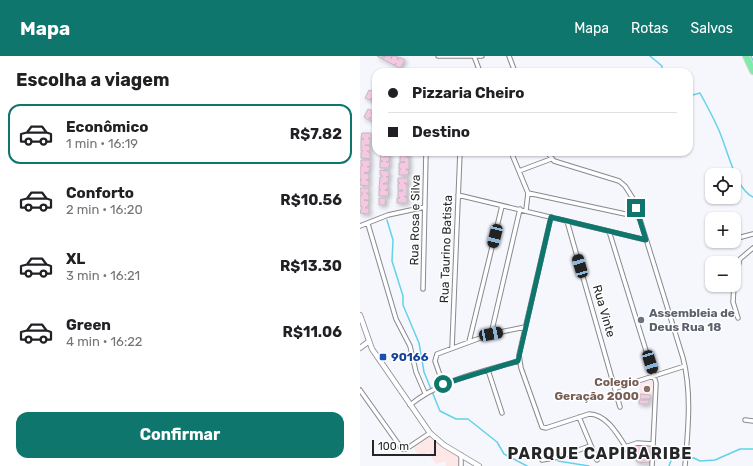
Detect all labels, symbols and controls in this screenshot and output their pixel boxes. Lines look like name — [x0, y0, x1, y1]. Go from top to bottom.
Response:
text: Mapa — [20, 17, 70, 40]
text: Mapa — [574, 20, 609, 37]
text: Rotas — [631, 20, 668, 37]
text: Salvos — [690, 20, 733, 37]
text: Escolha a viagem — [16, 69, 169, 91]
text: Pizzaria Cheiro — [412, 84, 524, 102]
icon: car — [18, 116, 54, 152]
text: Econômico — [66, 118, 148, 136]
text: Destino — [412, 123, 470, 141]
text: R$7.82 — [290, 125, 342, 143]
text: 1 min · 16:19 — [66, 136, 138, 151]
map controls — [705, 168, 741, 292]
button: locate — [705, 168, 741, 204]
street label: Rua Rosa e Silva — [407, 174, 423, 266]
icon: car — [18, 182, 54, 218]
text: Conforto — [66, 184, 134, 202]
text: R$10.56 — [280, 191, 342, 209]
street label: Rua Taurino Batista — [437, 195, 455, 303]
route end — [627, 199, 645, 217]
text: 2 min · 16:20 — [66, 202, 143, 217]
button: + — [705, 212, 741, 248]
car — [486, 223, 504, 249]
icon: car — [18, 248, 54, 284]
text: XL — [66, 250, 85, 268]
car — [571, 253, 589, 279]
button: − — [705, 256, 741, 292]
text: R$13.30 — [280, 257, 342, 275]
text: 3 min · 16:21 — [66, 268, 140, 283]
street label: Rua Vinte — [590, 283, 618, 339]
place label: Assembleia de Deus Rua 18 — [649, 306, 735, 334]
icon: car — [18, 314, 54, 350]
marker: Assembleia de Deus Rua 18 — [636, 315, 646, 325]
text: Green — [66, 316, 111, 334]
text: R$11.06 — [283, 323, 342, 341]
car — [478, 326, 504, 342]
text: 4 min · 16:22 — [66, 334, 143, 349]
car — [641, 349, 659, 375]
place label: 90166 — [391, 350, 429, 364]
marker: 90166 — [378, 352, 388, 362]
route start — [434, 375, 452, 393]
place label: Colegio Geração 2000 — [554, 375, 639, 403]
marker: Colegio Geração 2000 — [642, 384, 652, 394]
button: Confirmar — [16, 412, 344, 458]
scale bar — [372, 438, 436, 457]
text: 100 m — [378, 440, 409, 453]
district label: PARQUE CAPIBARIBE — [508, 444, 692, 463]

